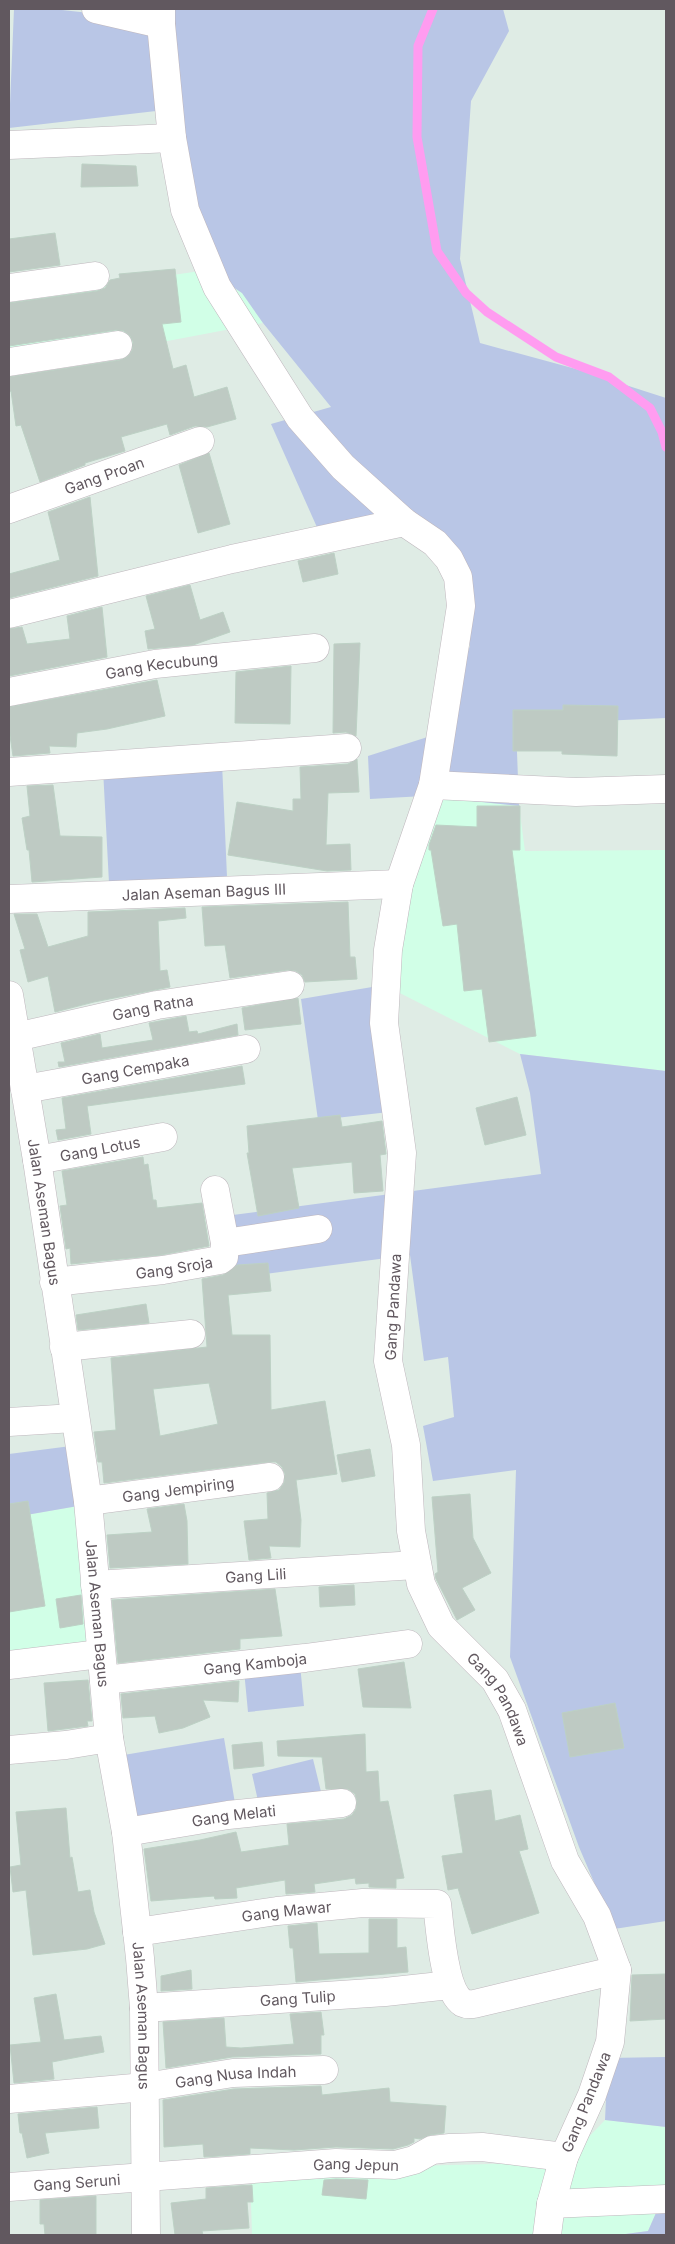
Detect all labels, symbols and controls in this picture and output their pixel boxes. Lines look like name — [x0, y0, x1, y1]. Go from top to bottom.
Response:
street label: Gang Proan — [62, 452, 147, 498]
street label: Gang Kecubung — [104, 648, 219, 683]
street label: Jalan Aseman Bagus III — [121, 879, 286, 904]
street label: Gang Ratna — [110, 990, 195, 1024]
street label: Gang Cempaka — [80, 1050, 191, 1088]
street label: Gang Lotus — [58, 1132, 142, 1165]
street label: Jalan Aseman Bagus — [24, 1137, 65, 1287]
street label: Gang Sroja — [134, 1252, 214, 1282]
street label: Gang Pandawa — [381, 1253, 405, 1361]
street label: Gang Jempiring — [121, 1472, 235, 1506]
street label: Jalan Aseman Bagus — [82, 1539, 114, 1688]
street label: Gang Lili — [224, 1564, 287, 1586]
street label: Gang Kamboja — [202, 1648, 308, 1679]
street label: Gang Pandawa — [463, 1648, 533, 1748]
street label: Gang Melati — [190, 1801, 277, 1830]
street label: Gang Mawar — [240, 1896, 333, 1926]
street label: Jalan Aseman Bagus — [129, 1941, 154, 2090]
street label: Gang Tulip — [259, 1986, 336, 2010]
street label: Gang Pandawa — [557, 2049, 615, 2155]
street label: Gang Nusa Indah — [174, 2061, 297, 2092]
street label: Gang Jepun — [312, 2153, 399, 2175]
street label: Gang Seruni — [33, 2169, 121, 2195]

